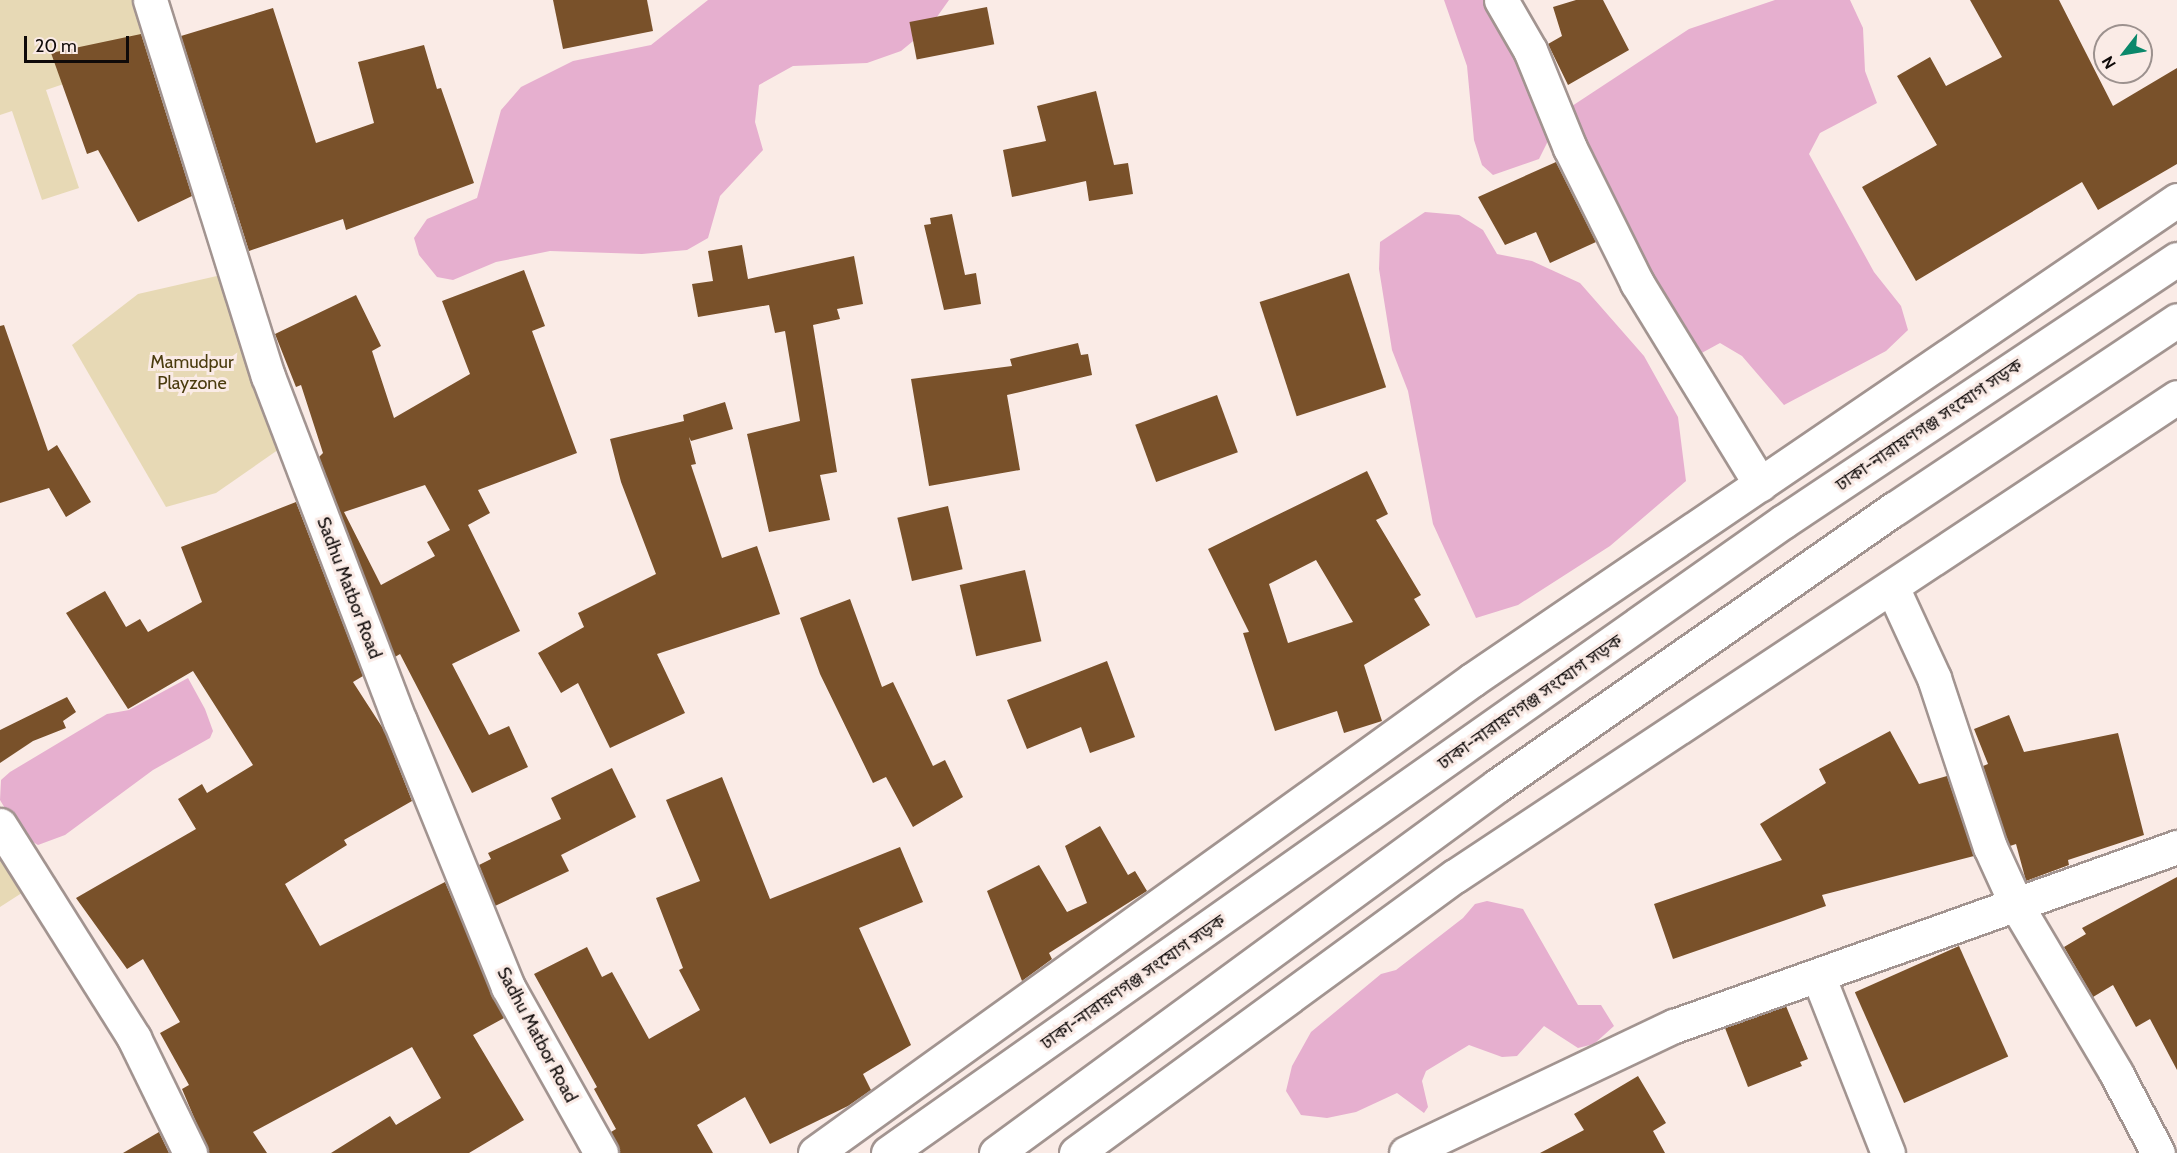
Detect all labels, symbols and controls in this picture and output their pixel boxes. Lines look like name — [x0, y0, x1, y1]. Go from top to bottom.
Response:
scale bar — [27, 24, 132, 62]
north arrow — [2093, 24, 2153, 84]
text: 20 m — [35, 35, 77, 57]
text: N — [2098, 53, 2120, 72]
park label: Mamudpur Playzone — [150, 352, 234, 394]
street label: ঢাকা-নারায়ণগঞ্জ সংযোগ সড়ক — [1832, 354, 2026, 496]
street label: Sadhu Matbor Road — [312, 514, 386, 662]
street label: ঢাকা-নারায়ণগঞ্জ সংযোগ সড়ক — [1434, 630, 1626, 774]
street label: ঢাকা-নারায়ণগঞ্জ সংযোগ সড়ক — [1037, 910, 1229, 1054]
street label: Sadhu Matbor Road — [492, 964, 582, 1106]

